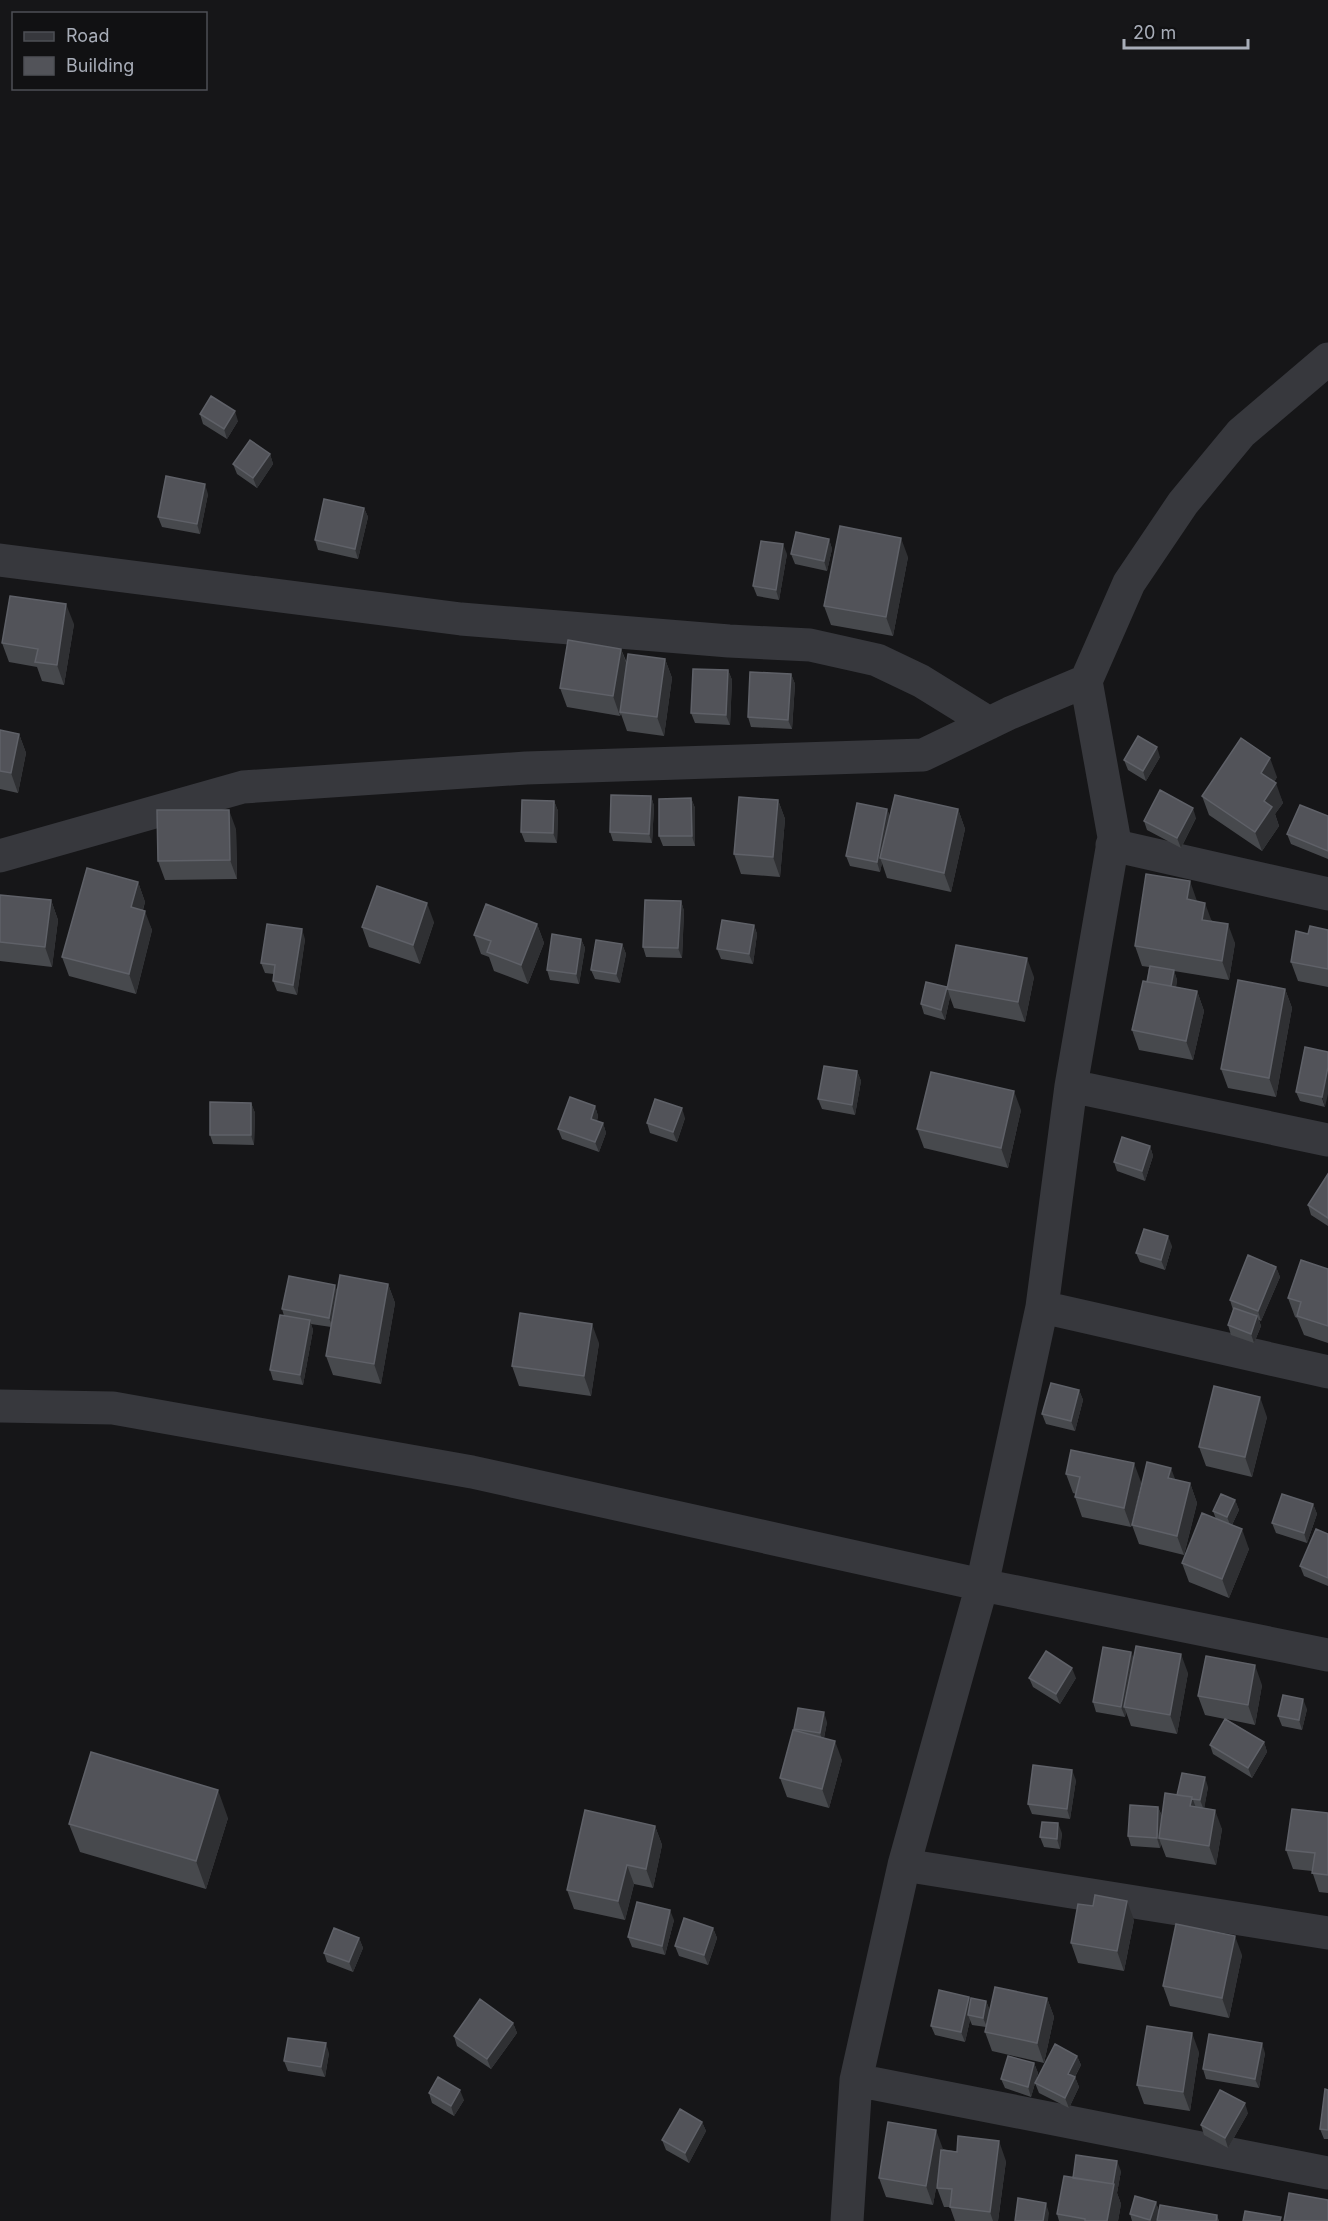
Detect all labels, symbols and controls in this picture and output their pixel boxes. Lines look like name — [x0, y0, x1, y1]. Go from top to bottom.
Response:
legend — [12, 12, 207, 90]
scale bar — [1124, 12, 1248, 50]
text: 20 m — [1133, 22, 1176, 43]
text: Road — [66, 25, 109, 46]
text: Building — [66, 55, 134, 76]

